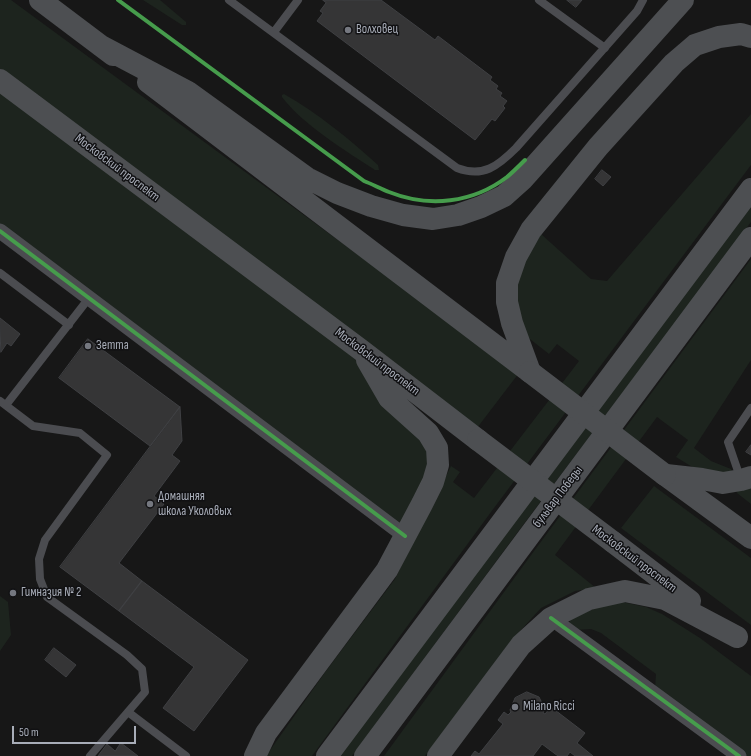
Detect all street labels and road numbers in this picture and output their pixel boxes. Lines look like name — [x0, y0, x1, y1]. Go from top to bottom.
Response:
street label: Московский проспект — [71, 131, 163, 205]
street label: Московский проспект — [331, 325, 423, 399]
street label: бульвар Победы — [530, 463, 586, 531]
street label: Московский проспект — [588, 522, 680, 596]

